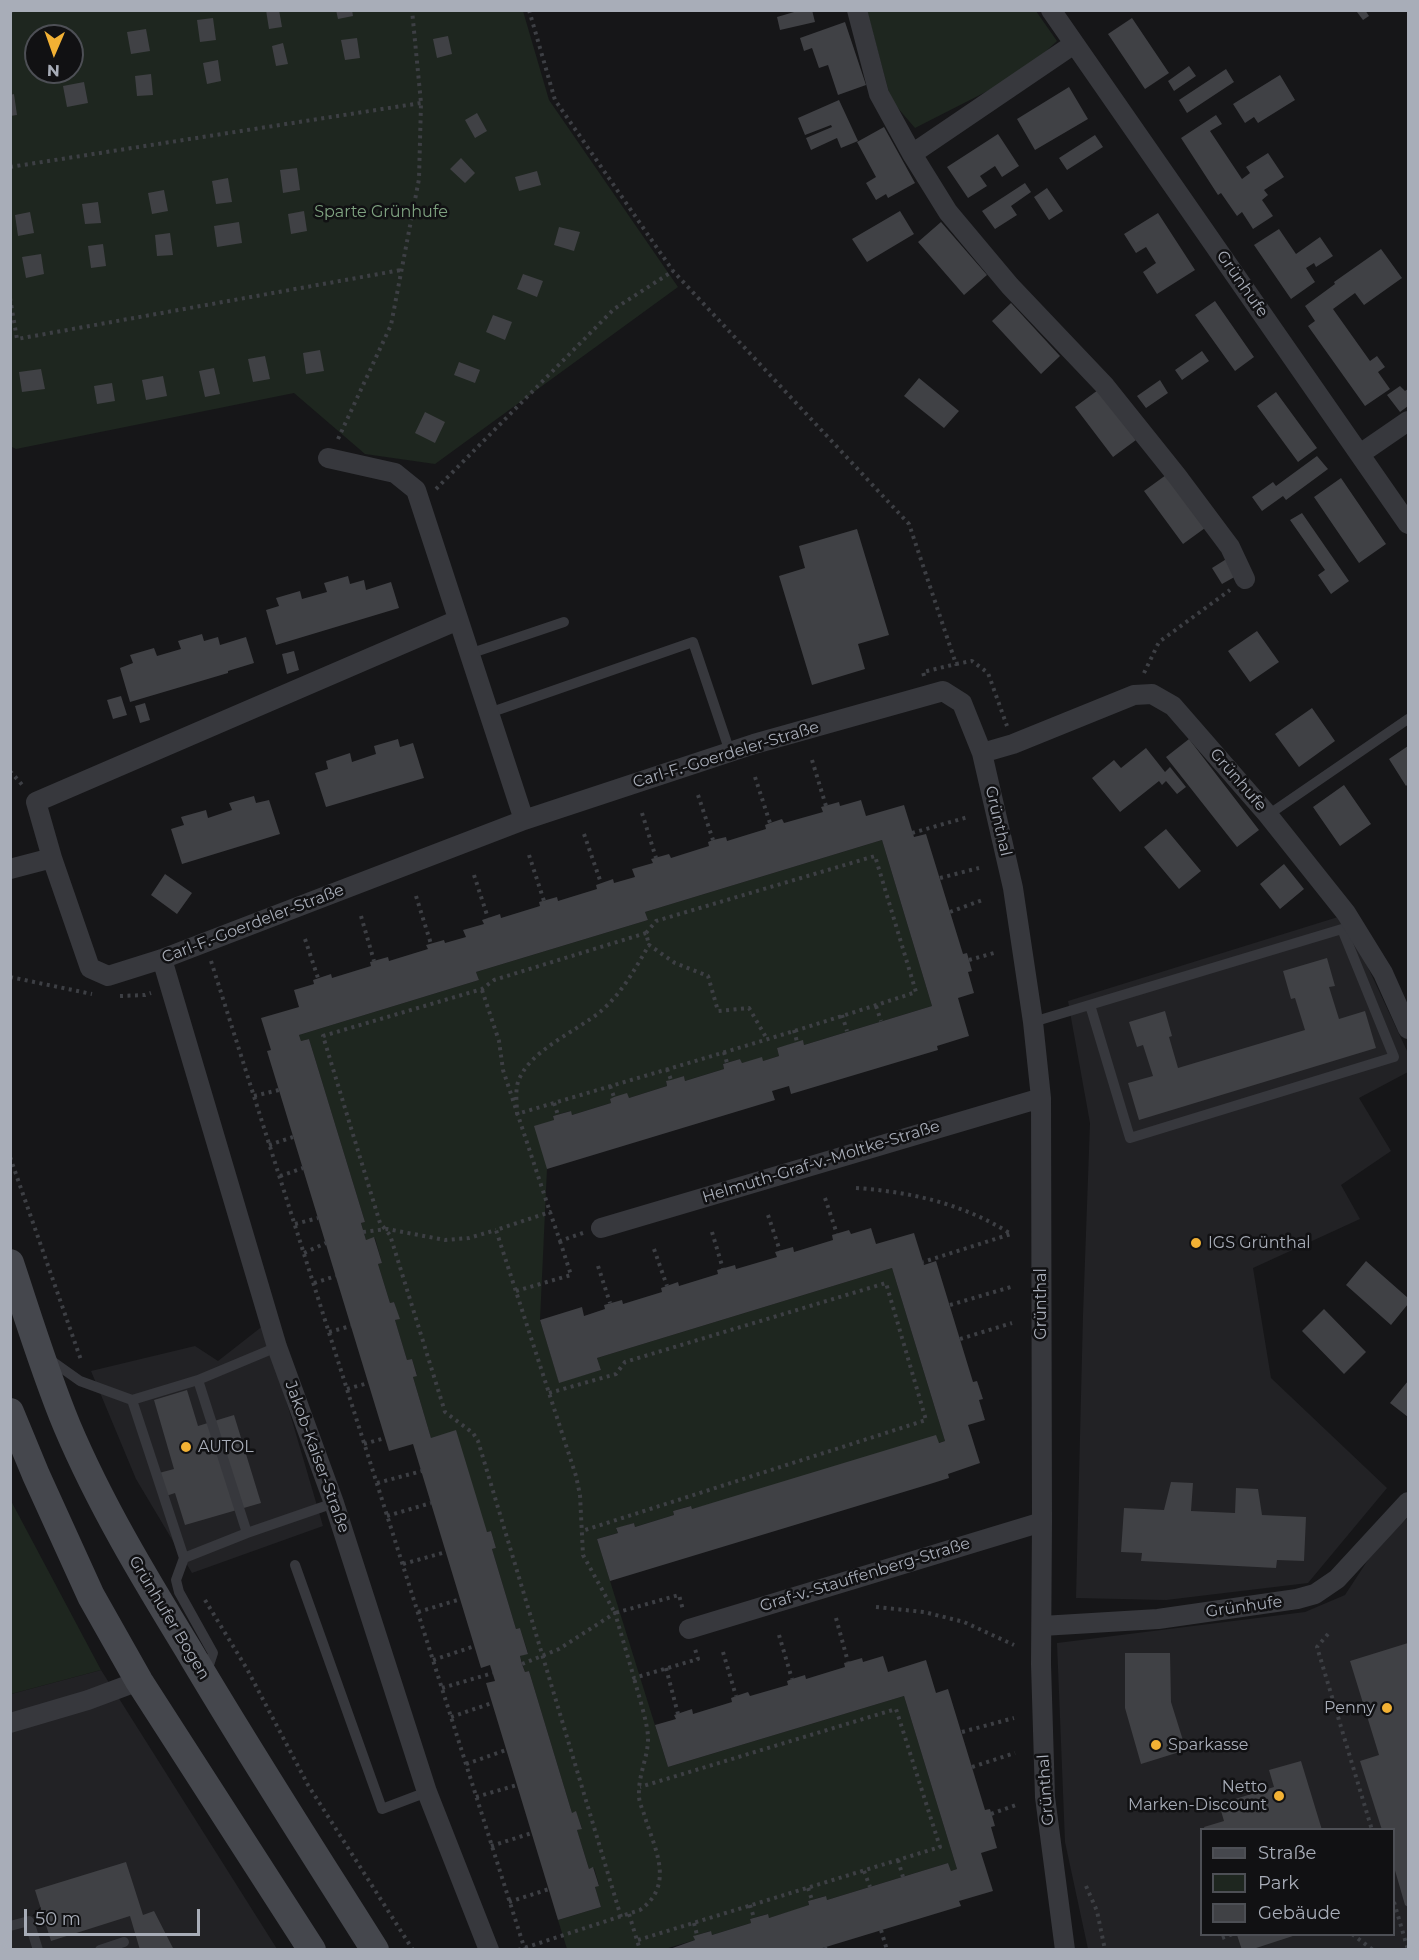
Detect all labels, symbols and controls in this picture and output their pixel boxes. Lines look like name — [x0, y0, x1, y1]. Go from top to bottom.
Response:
north arrow — [24, 24, 84, 84]
text: N — [47, 61, 60, 80]
park label: Sparte Grünhufe — [314, 202, 448, 222]
street label: Grünhufe — [1212, 247, 1272, 321]
street label: Carl-F.-Goerdeler-Straße — [631, 718, 821, 792]
street label: Grünhufe — [1206, 745, 1270, 815]
street label: Grünthal — [981, 784, 1015, 858]
street label: Carl-F.-Goerdeler-Straße — [159, 880, 347, 968]
street label: Helmuth-Graf-v.-Moltke-Straße — [700, 1117, 942, 1207]
place label: IGS Grünthal — [1208, 1233, 1311, 1253]
marker: IGS Grünthal — [1189, 1236, 1203, 1250]
street label: Grünthal — [1031, 1268, 1051, 1340]
street label: Jakob-Kaiser-Straße — [281, 1378, 353, 1536]
place label: AUTOL — [198, 1437, 254, 1457]
marker: AUTOL — [179, 1440, 193, 1454]
street label: Graf-v.-Stauffenberg-Straße — [758, 1534, 972, 1616]
street label: Grünhufer Bogen — [124, 1553, 214, 1683]
street label: Grünhufe — [1205, 1592, 1283, 1622]
place label: Penny — [1324, 1698, 1375, 1718]
marker: Penny — [1380, 1701, 1394, 1715]
place label: Sparkasse — [1168, 1735, 1248, 1755]
marker: Sparkasse — [1149, 1738, 1163, 1752]
street label: Grünthal — [1034, 1754, 1058, 1826]
place label: Netto Marken-Discount — [1128, 1777, 1267, 1815]
marker: Netto Marken-Discount — [1272, 1789, 1286, 1803]
legend — [1200, 1828, 1395, 1936]
text: Straße — [1258, 1842, 1316, 1864]
text: Park — [1258, 1872, 1299, 1894]
scale bar — [27, 1897, 202, 1935]
text: Gebäude — [1258, 1902, 1341, 1924]
text: 50 m — [35, 1908, 81, 1930]

